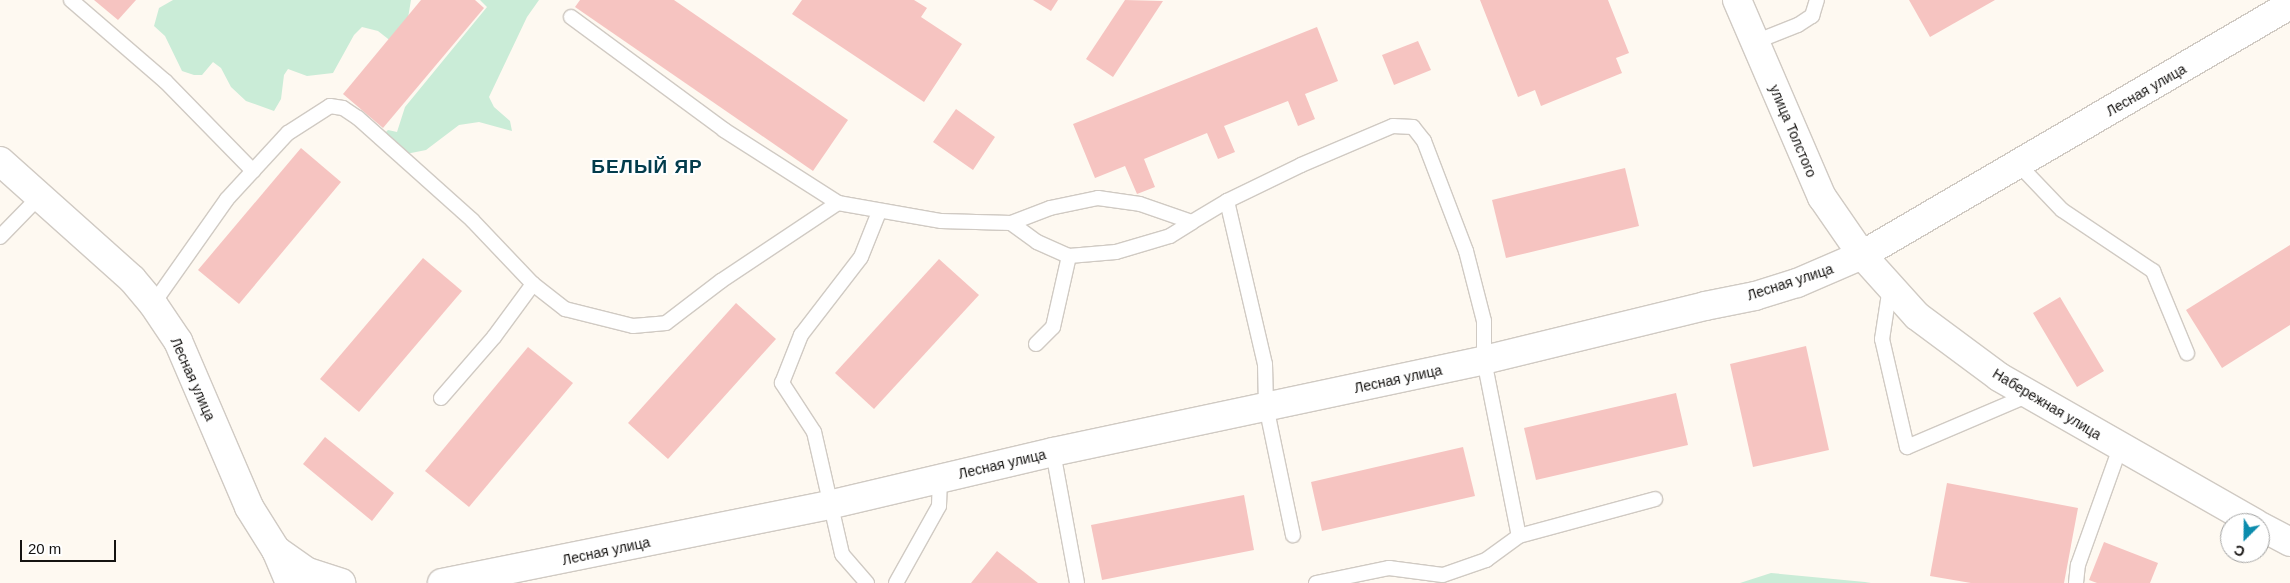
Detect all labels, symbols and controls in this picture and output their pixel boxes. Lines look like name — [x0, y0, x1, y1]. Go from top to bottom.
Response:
street label: Лесная улица — [2103, 60, 2189, 120]
street label: улица Толстого — [1766, 82, 1820, 180]
district label: БЕЛЫЙ ЯР — [590, 156, 704, 178]
street label: Лесная улица — [1745, 260, 1835, 304]
street label: Лесная улица — [167, 335, 219, 423]
street label: Лесная улица — [1353, 361, 1443, 397]
street label: Набережная улица — [1990, 365, 2104, 443]
street label: Лесная улица — [957, 446, 1047, 482]
north arrow — [2220, 513, 2270, 563]
scale bar — [22, 530, 119, 562]
street label: Лесная улица — [561, 533, 651, 569]
text: 20 m — [28, 540, 61, 557]
text: С — [2232, 542, 2247, 560]

